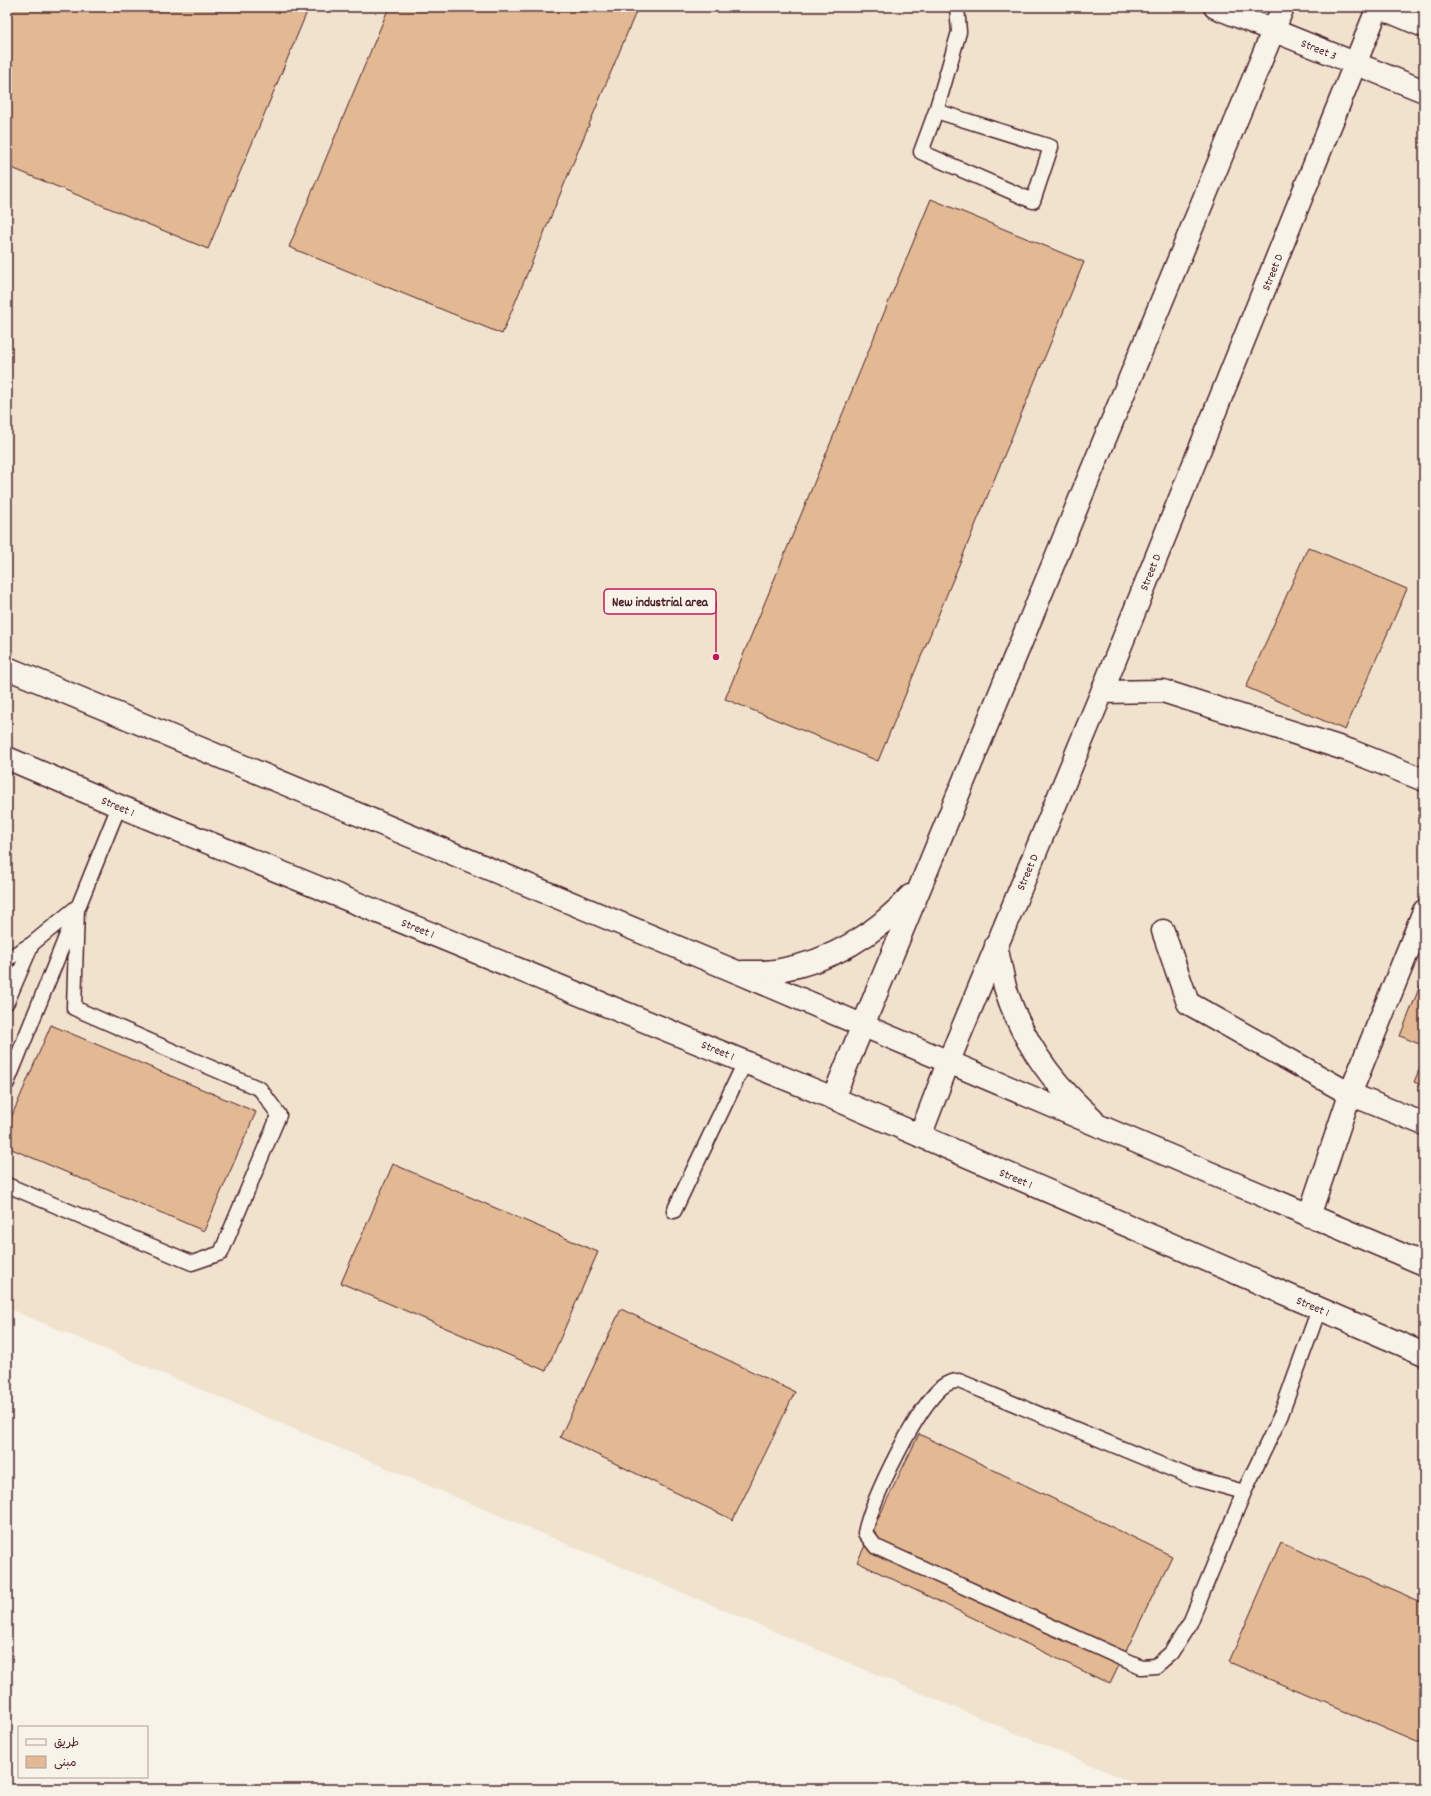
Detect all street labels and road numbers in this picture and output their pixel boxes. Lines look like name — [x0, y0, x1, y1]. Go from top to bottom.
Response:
street label: Street 3 — [1298, 36, 1339, 65]
street label: Street D — [1258, 252, 1288, 293]
street label: Street D — [1136, 552, 1166, 593]
street label: Street 1 — [98, 793, 137, 822]
street label: Street D — [1013, 852, 1044, 893]
street label: Street 1 — [398, 915, 437, 944]
street label: Street 1 — [698, 1037, 737, 1066]
street label: Street 1 — [996, 1165, 1035, 1194]
street label: Street 1 — [1293, 1293, 1332, 1322]

